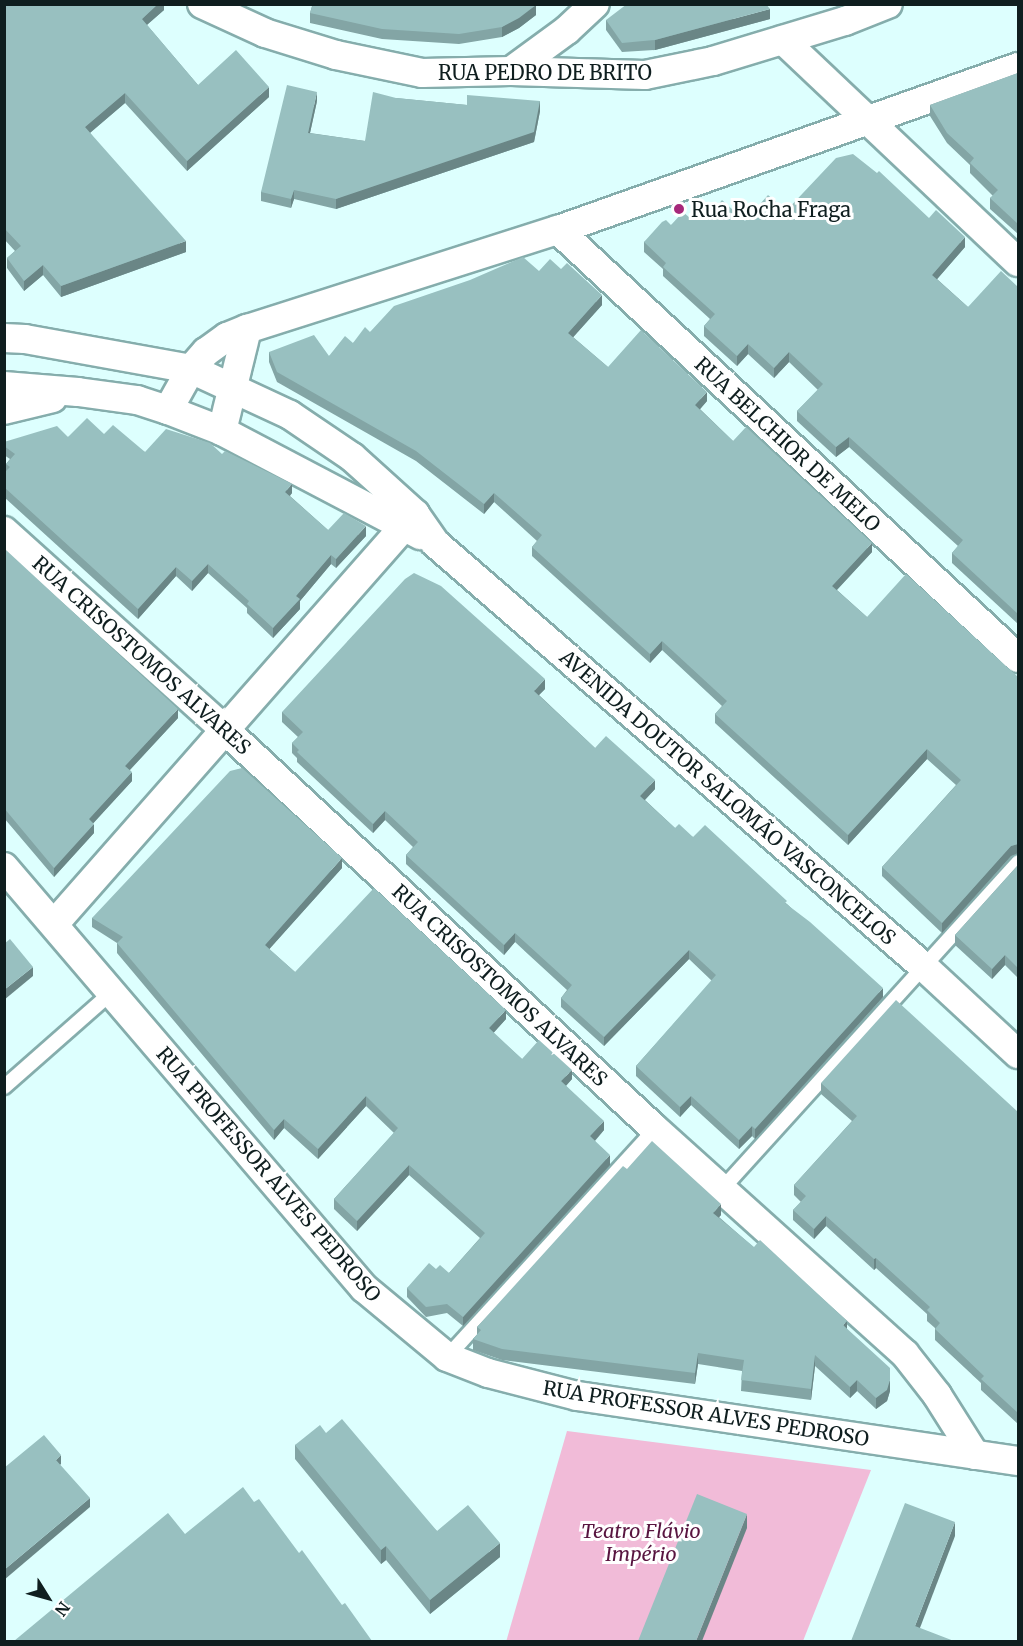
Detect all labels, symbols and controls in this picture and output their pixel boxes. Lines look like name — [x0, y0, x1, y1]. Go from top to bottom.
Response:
street label: RUA PEDRO DE BRITO — [438, 60, 652, 84]
place label: Rua Rocha Fraga — [691, 197, 851, 221]
marker: Rua Rocha Fraga — [672, 202, 686, 216]
street label: RUA BELCHIOR DE MELO — [690, 352, 886, 536]
street label: RUA CRISOSTOMOS ALVARES — [28, 551, 256, 759]
street label: AVENIDA DOUTOR SALOMÃO VASCONCELOS — [555, 645, 901, 949]
street label: RUA CRISOSTOMOS ALVARES — [388, 879, 612, 1091]
street label: RUA PROFESSOR ALVES PEDROSO — [152, 1042, 386, 1306]
street label: RUA PROFESSOR ALVES PEDROSO — [541, 1375, 871, 1451]
park label: Teatro Flávio Império — [581, 1518, 701, 1565]
north arrow — [18, 1568, 78, 1628]
text: N — [51, 1598, 74, 1620]

